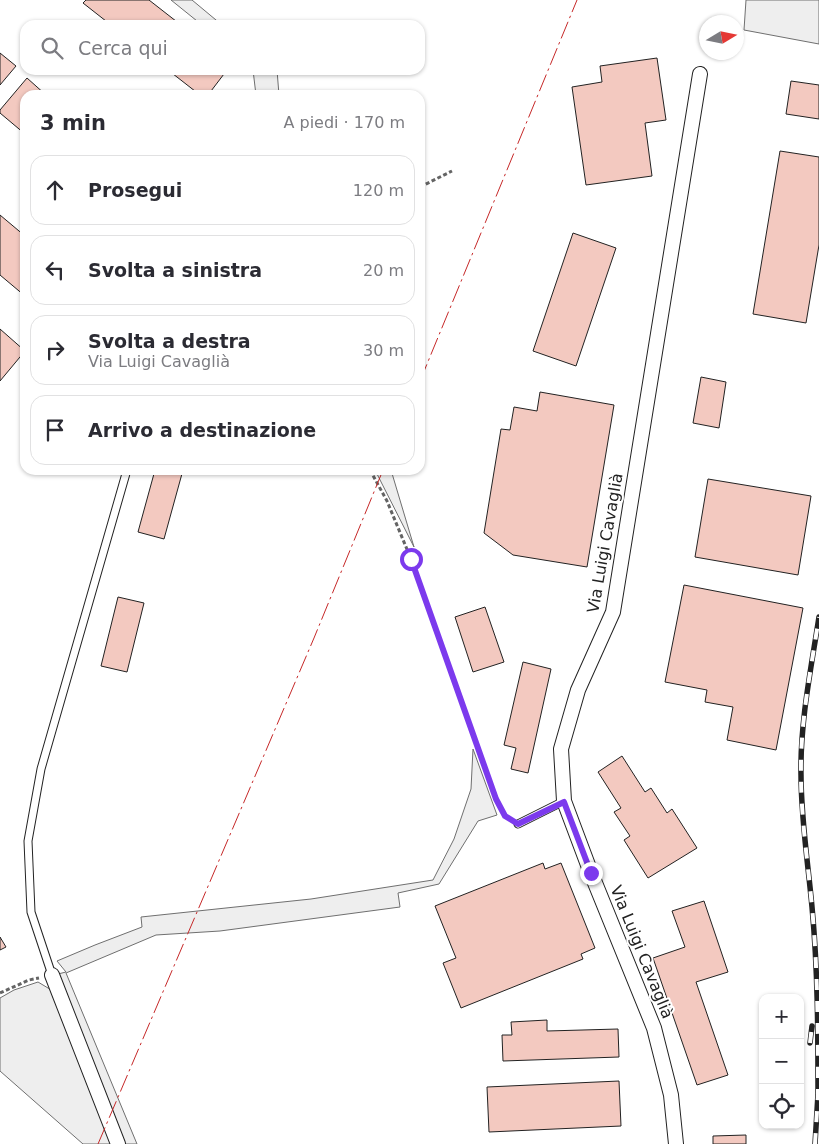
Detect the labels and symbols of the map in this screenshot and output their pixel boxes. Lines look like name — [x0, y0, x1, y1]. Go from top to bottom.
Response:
north arrow — [699, 15, 744, 60]
street label: Via Luigi Cavaglià — [583, 471, 627, 615]
route start — [400, 548, 423, 571]
route end — [580, 862, 603, 885]
street label: Via Luigi Cavaglià — [607, 883, 677, 1021]

